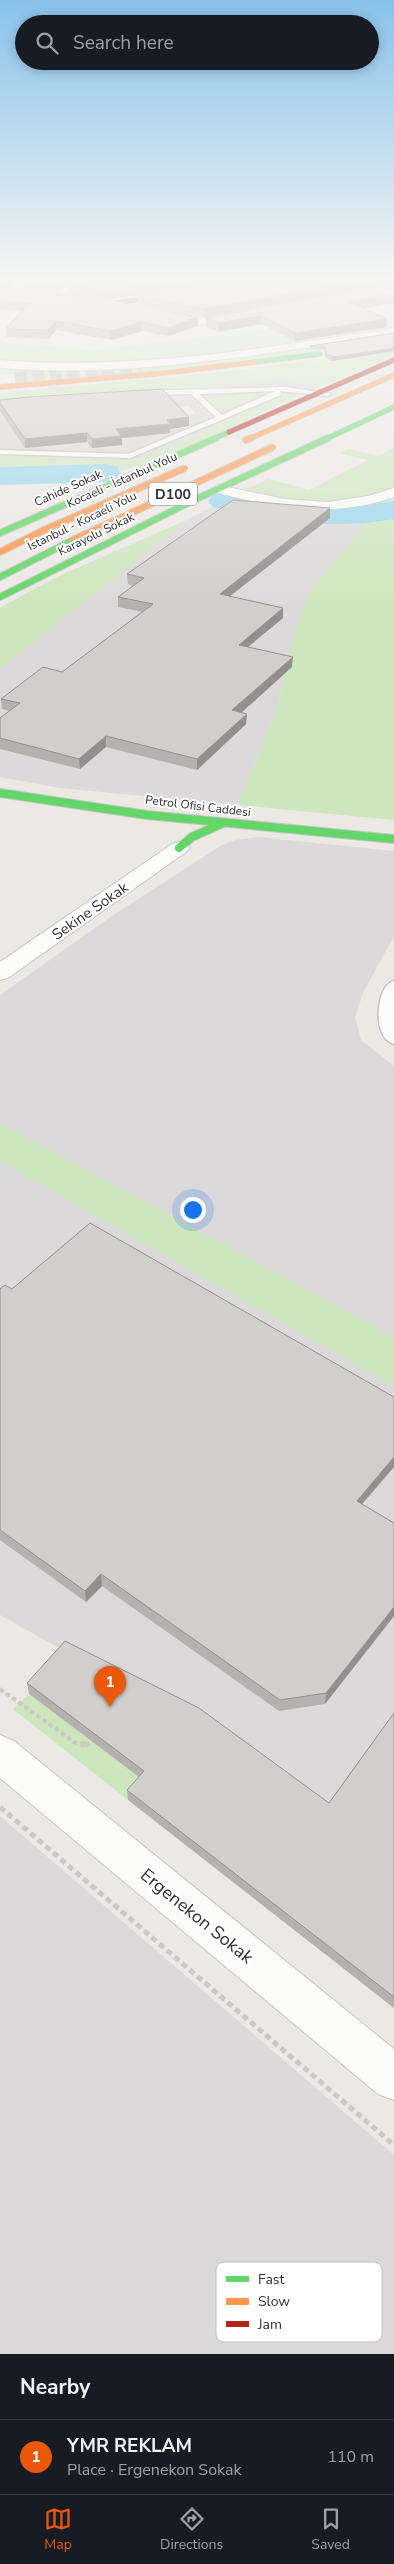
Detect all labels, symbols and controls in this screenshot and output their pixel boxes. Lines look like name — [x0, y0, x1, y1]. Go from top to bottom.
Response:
search box — [15, 15, 379, 70]
icon: search — [33, 29, 61, 57]
text: Search here — [73, 30, 174, 56]
street label: Kocaeli - İstanbul Yolu — [64, 448, 180, 512]
street label: Cahide Sokak — [32, 466, 105, 510]
road number: D100 — [149, 482, 197, 506]
street label: İstanbul - Kocaeli Yolu — [25, 488, 139, 554]
street label: Karayolu Sokak — [55, 508, 138, 559]
street label: Petrol Ofisi Caddesi — [144, 792, 252, 820]
street label: Sekine Sokak — [48, 877, 133, 945]
your location — [180, 1197, 206, 1223]
pin: 1 — [94, 1666, 126, 1707]
street label: Ergenekon Sokak — [135, 1863, 259, 1970]
legend — [216, 2262, 382, 2342]
text: Fast — [258, 2270, 284, 2289]
text: Slow — [258, 2292, 290, 2311]
text: Jam — [257, 2315, 282, 2334]
text: Nearby — [20, 2373, 90, 2401]
text: YMR REKLAM — [67, 2433, 192, 2459]
text: 1 — [31, 2446, 41, 2468]
text: 110 m — [327, 2446, 374, 2468]
text: Place · Ergenekon Sokak — [67, 2459, 241, 2481]
tab: Map — [44, 2505, 72, 2554]
tab: Directions — [160, 2505, 223, 2554]
tab: Saved — [311, 2505, 350, 2554]

